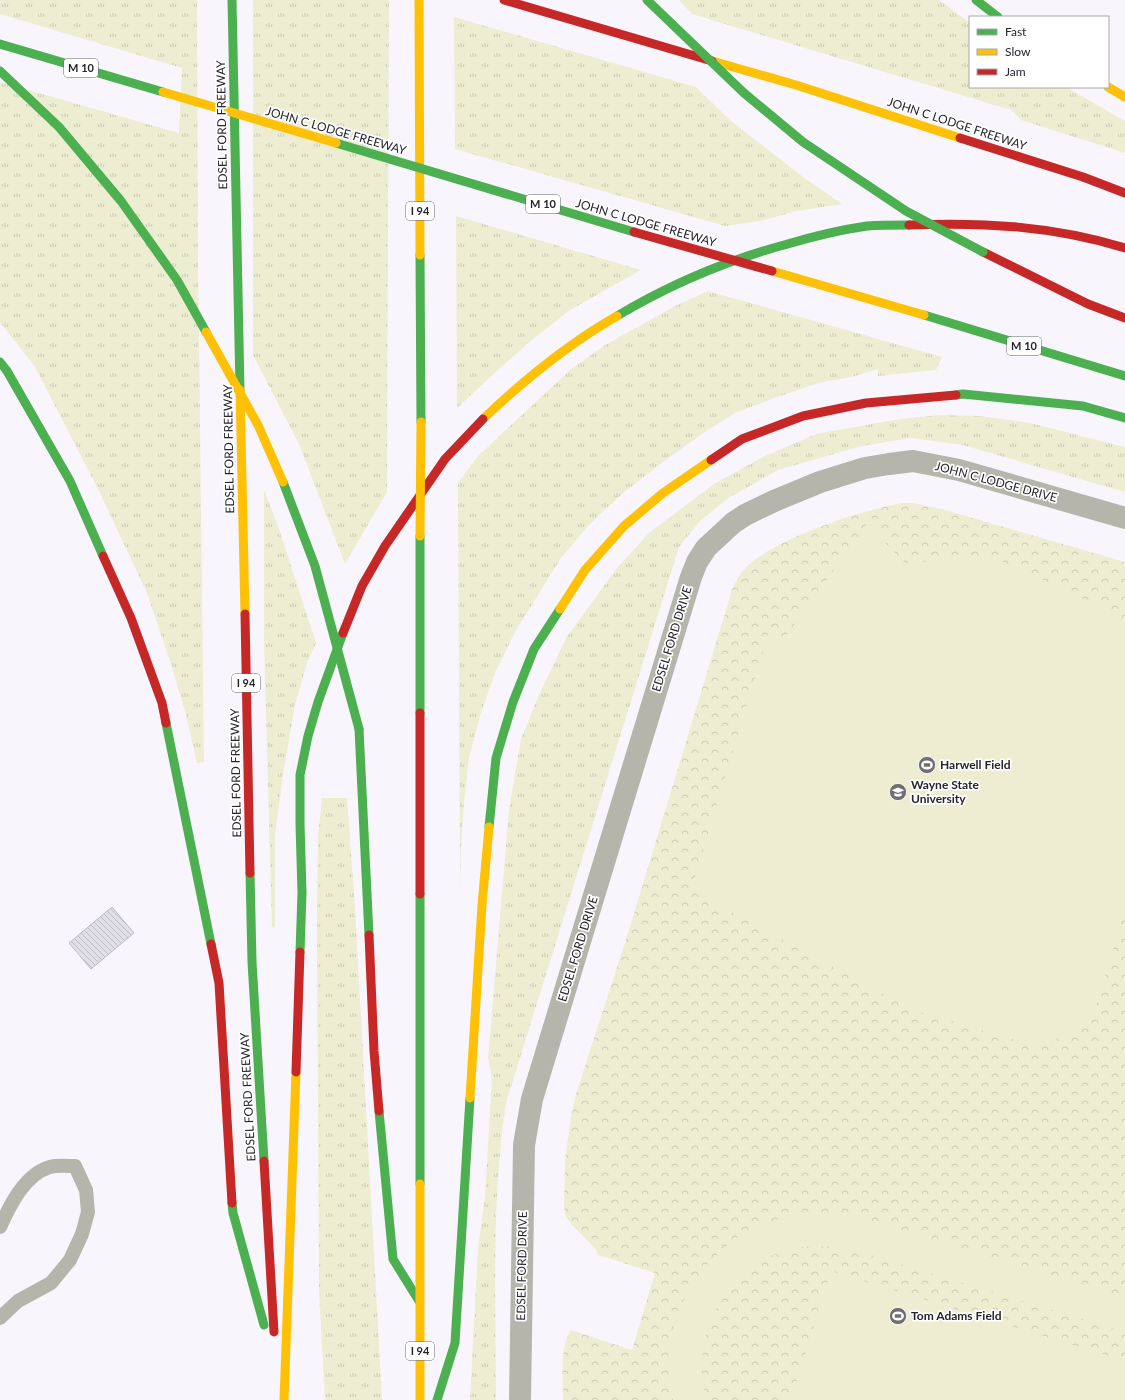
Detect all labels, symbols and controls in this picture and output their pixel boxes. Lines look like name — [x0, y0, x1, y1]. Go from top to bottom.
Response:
legend — [969, 16, 1109, 88]
text: Fast — [1005, 24, 1027, 39]
text: Slow — [1005, 44, 1031, 59]
road number: M 10 — [64, 59, 98, 77]
street label: EDSEL FORD FREEWAY — [213, 60, 230, 190]
text: Jam — [1005, 64, 1026, 79]
street label: JOHN C LODGE FREEWAY — [886, 94, 1029, 153]
street label: JOHN C LODGE FREEWAY — [264, 103, 409, 158]
road number: M 10 — [526, 195, 560, 213]
street label: JOHN C LODGE FREEWAY — [574, 195, 719, 250]
road number: I 94 — [406, 202, 434, 220]
road number: M 10 — [1007, 337, 1041, 355]
street label: EDSEL FORD FREEWAY — [220, 384, 237, 514]
street label: JOHN C LODGE DRIVE — [934, 458, 1059, 505]
street label: EDSEL FORD DRIVE — [648, 584, 695, 693]
road number: I 94 — [232, 674, 260, 692]
street label: EDSEL FORD FREEWAY — [227, 708, 244, 838]
sports icon: Harwell Field — [917, 755, 937, 775]
place label: Harwell Field — [940, 757, 1011, 772]
place label: Wayne State University — [911, 777, 979, 806]
school or university icon: Wayne State University — [888, 782, 908, 802]
street label: EDSEL FORD DRIVE — [554, 894, 601, 1003]
street label: EDSEL FORD FREEWAY — [237, 1032, 258, 1162]
street label: EDSEL FORD DRIVE — [513, 1211, 530, 1321]
sports icon: Tom Adams Field — [888, 1306, 908, 1326]
place label: Tom Adams Field — [911, 1308, 1002, 1323]
road number: I 94 — [406, 1342, 434, 1360]

